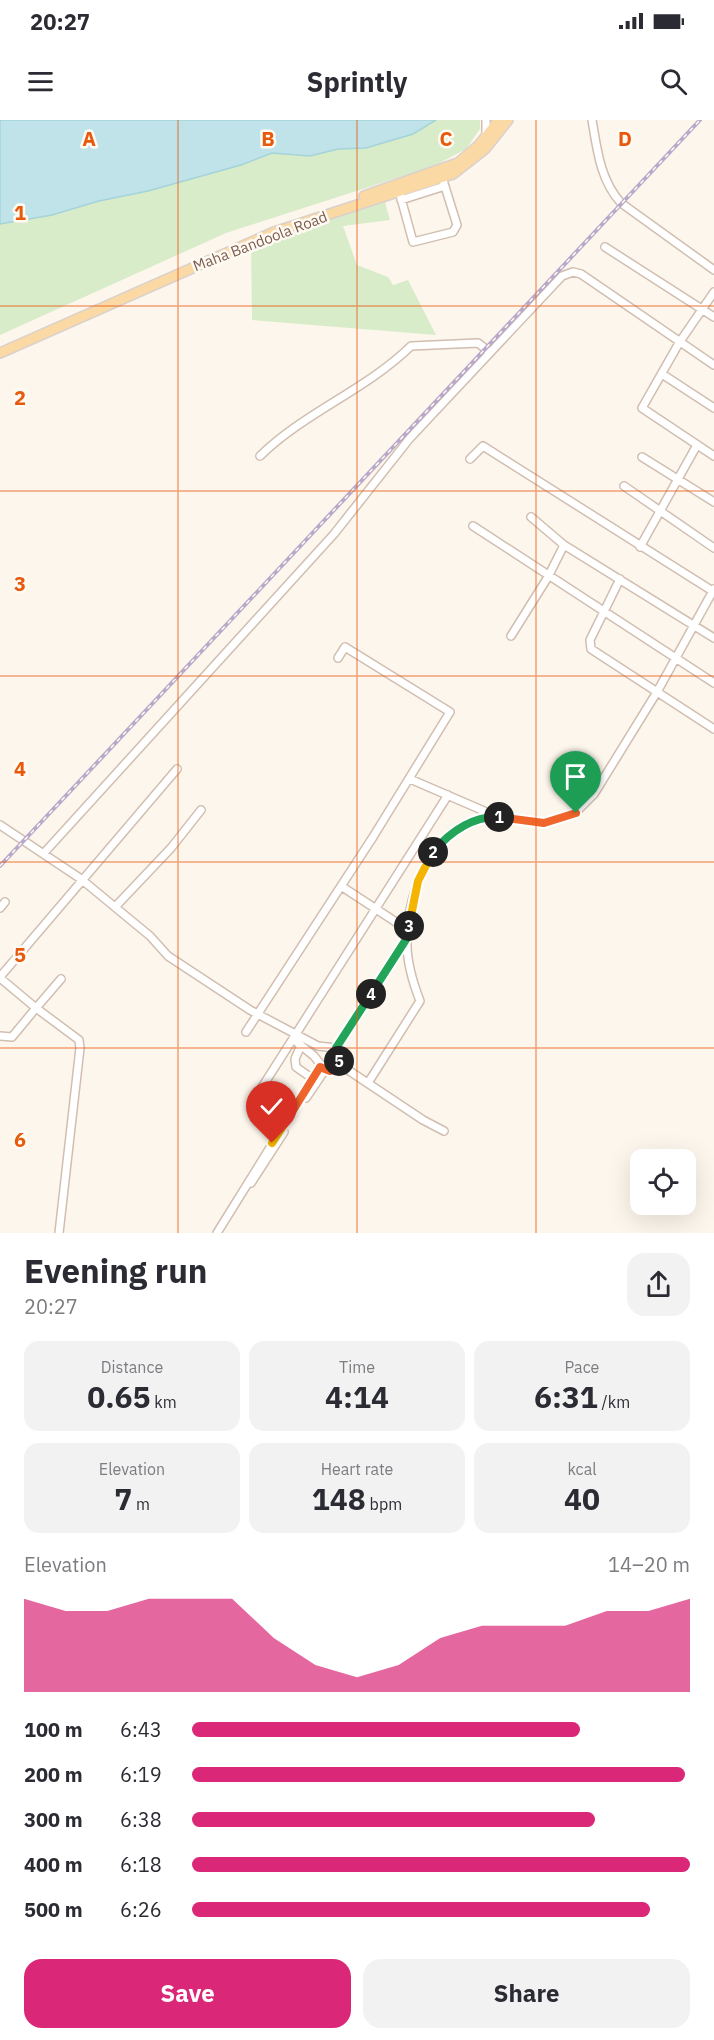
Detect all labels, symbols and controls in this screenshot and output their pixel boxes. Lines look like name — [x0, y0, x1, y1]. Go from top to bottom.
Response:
text: 20:27 — [30, 7, 90, 36]
text: Sprintly — [307, 64, 407, 99]
icon: menu — [24, 65, 57, 98]
icon: search — [657, 65, 690, 98]
text: A — [82, 125, 96, 152]
text: B — [261, 125, 275, 152]
text: C — [439, 125, 453, 152]
text: D — [618, 125, 632, 152]
text: 1 — [14, 199, 26, 226]
street label: Maha Bandoola Road — [190, 207, 330, 275]
text: 2 — [14, 384, 26, 411]
text: 3 — [14, 570, 26, 597]
pin — [550, 751, 601, 813]
text: 4 — [14, 755, 26, 782]
icon: arrive — [559, 760, 592, 793]
pin: 1 — [484, 802, 514, 832]
text: 1 — [494, 807, 504, 827]
pin: 2 — [418, 837, 448, 867]
text: 2 — [428, 842, 438, 862]
pin: 3 — [394, 911, 424, 941]
text: 3 — [404, 916, 414, 936]
text: 5 — [14, 941, 26, 968]
pin: 4 — [356, 979, 386, 1009]
text: 4 — [366, 984, 376, 1004]
pin: 5 — [324, 1046, 354, 1076]
text: 5 — [334, 1051, 344, 1071]
pin — [246, 1081, 297, 1143]
icon: check — [255, 1090, 288, 1123]
text: 6 — [14, 1126, 26, 1153]
map controls — [630, 1149, 696, 1215]
button: locate — [630, 1149, 696, 1215]
text: Evening run — [24, 1249, 208, 1292]
button: share — [627, 1253, 690, 1316]
text: 20:27 — [24, 1293, 78, 1320]
text: Distance — [101, 1357, 163, 1377]
text: Time — [339, 1357, 375, 1377]
text: Pace — [565, 1357, 599, 1377]
text: 0.65 — [87, 1377, 151, 1416]
text: 4:14 — [325, 1377, 389, 1416]
text: 6:31 — [534, 1377, 598, 1416]
text: km — [151, 1392, 177, 1412]
text: /km — [598, 1392, 630, 1412]
text: Elevation — [99, 1459, 165, 1479]
text: Heart rate — [321, 1459, 393, 1479]
text: kcal — [567, 1459, 597, 1479]
text: 7 — [114, 1479, 132, 1518]
text: 148 — [312, 1479, 366, 1518]
text: 40 — [564, 1479, 600, 1518]
text: m — [132, 1494, 150, 1514]
text: bpm — [366, 1494, 402, 1514]
text: Elevation — [24, 1551, 107, 1578]
text: 14–20 m — [608, 1551, 690, 1578]
text: 100 m — [24, 1716, 83, 1743]
text: 6:43 — [120, 1716, 162, 1743]
text: 200 m — [24, 1761, 83, 1788]
text: 6:19 — [120, 1761, 162, 1788]
text: 300 m — [24, 1806, 83, 1833]
text: 6:38 — [120, 1806, 162, 1833]
text: 400 m — [24, 1851, 83, 1878]
text: 6:18 — [120, 1851, 162, 1878]
text: 500 m — [24, 1896, 83, 1923]
text: 6:26 — [120, 1896, 162, 1923]
button: Save — [24, 1959, 351, 2028]
button: Share — [363, 1959, 690, 2028]

